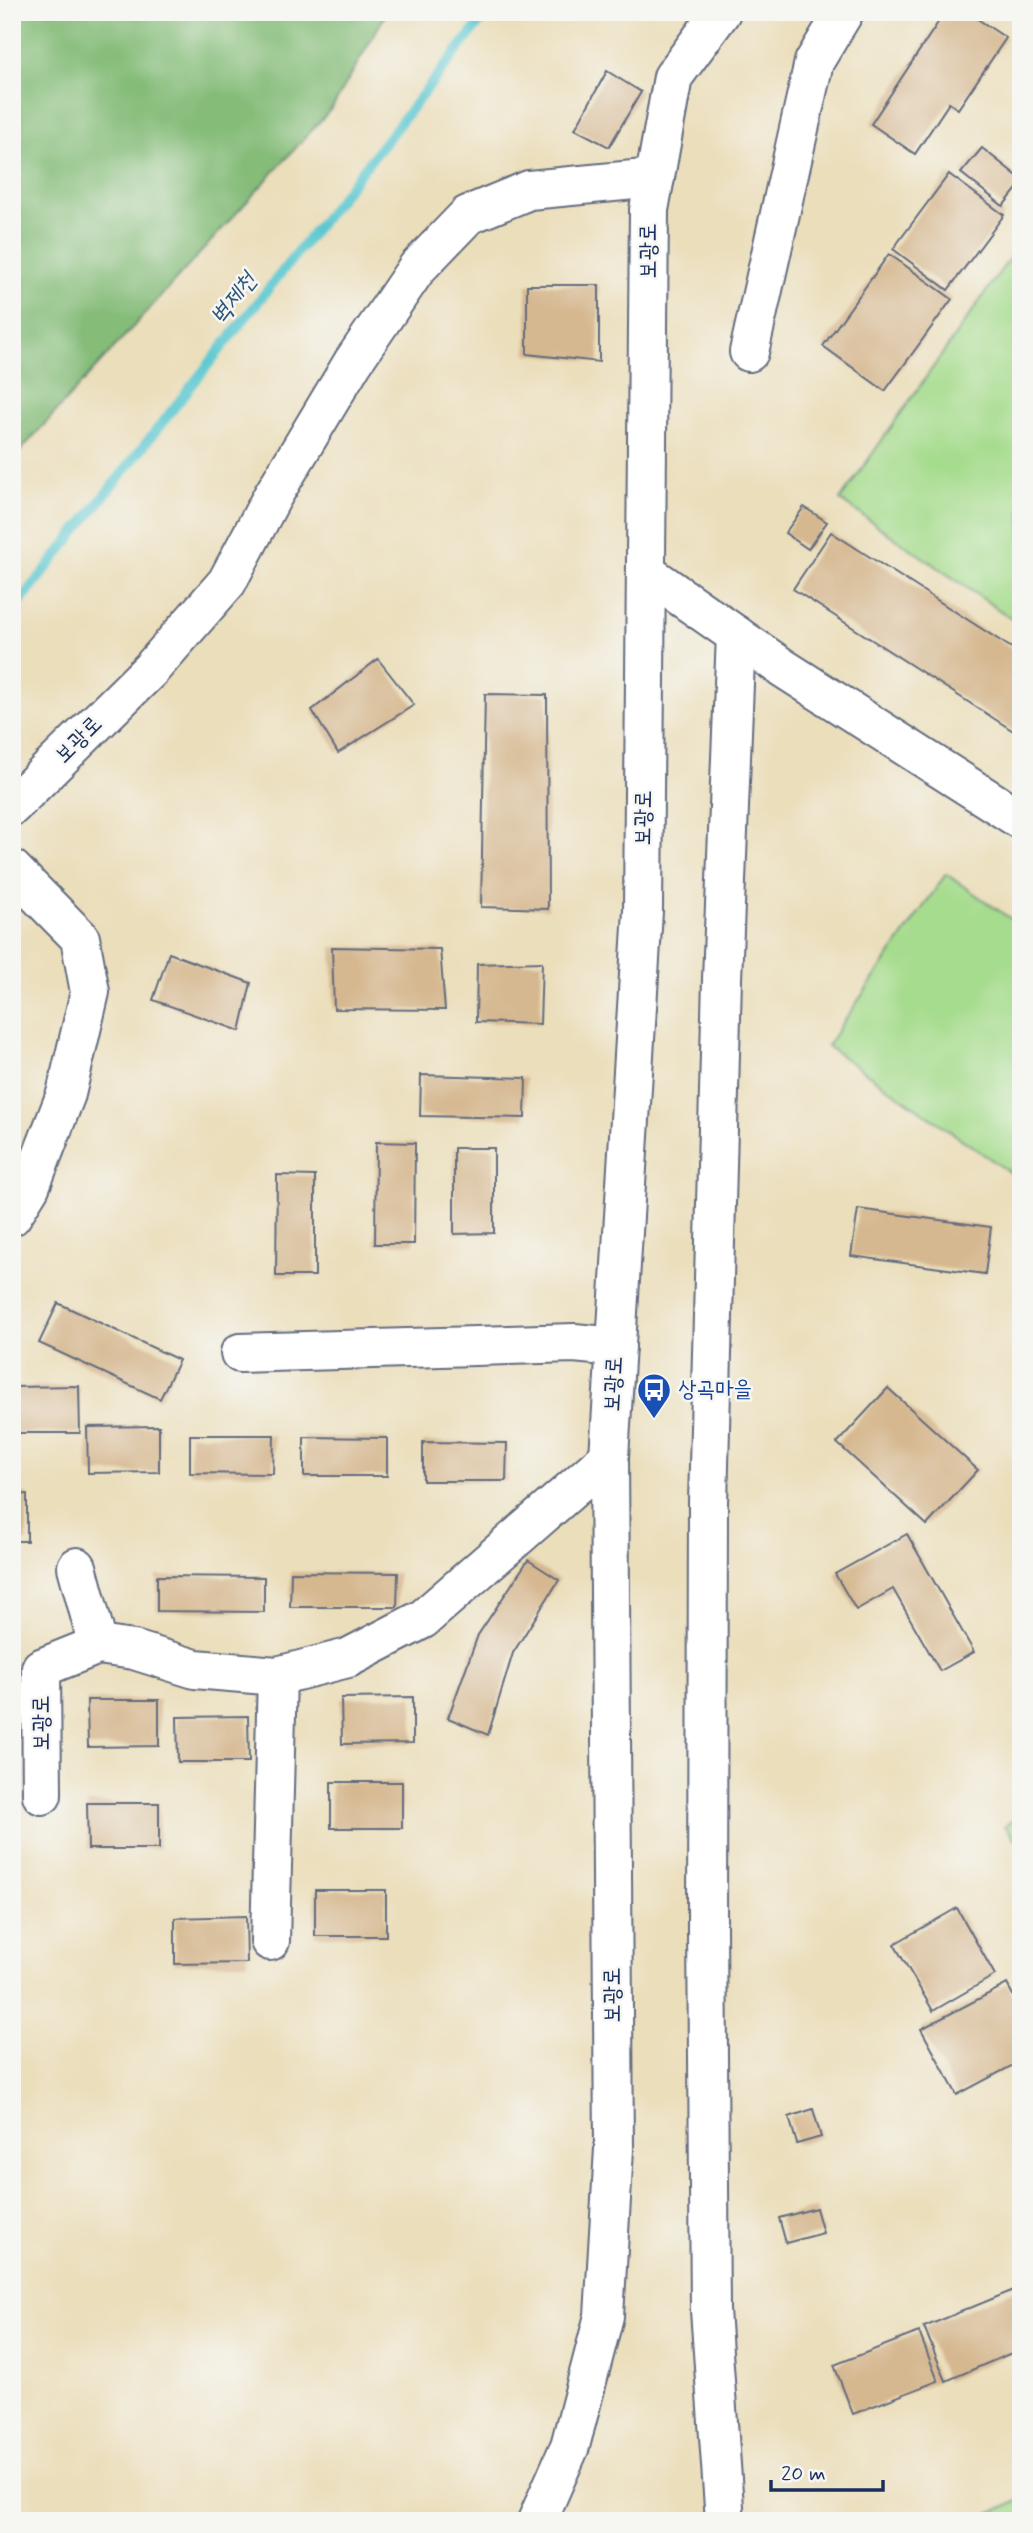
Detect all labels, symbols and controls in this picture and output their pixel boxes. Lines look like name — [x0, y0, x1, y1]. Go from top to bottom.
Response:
street label: 보광로 — [634, 223, 664, 279]
water label: 벽제천 — [204, 265, 266, 331]
street label: 보광로 — [49, 710, 109, 770]
street label: 보광로 — [629, 790, 659, 846]
street label: 보광로 — [598, 1355, 630, 1413]
bus stop icon: 상곡마을 — [635, 1371, 673, 1420]
place label: 상곡마을 — [678, 1375, 752, 1405]
street label: 보광로 — [27, 1695, 57, 1751]
street label: 보광로 — [598, 1967, 628, 2023]
scale bar — [771, 2449, 883, 2493]
text: 20 m — [781, 2460, 826, 2488]

